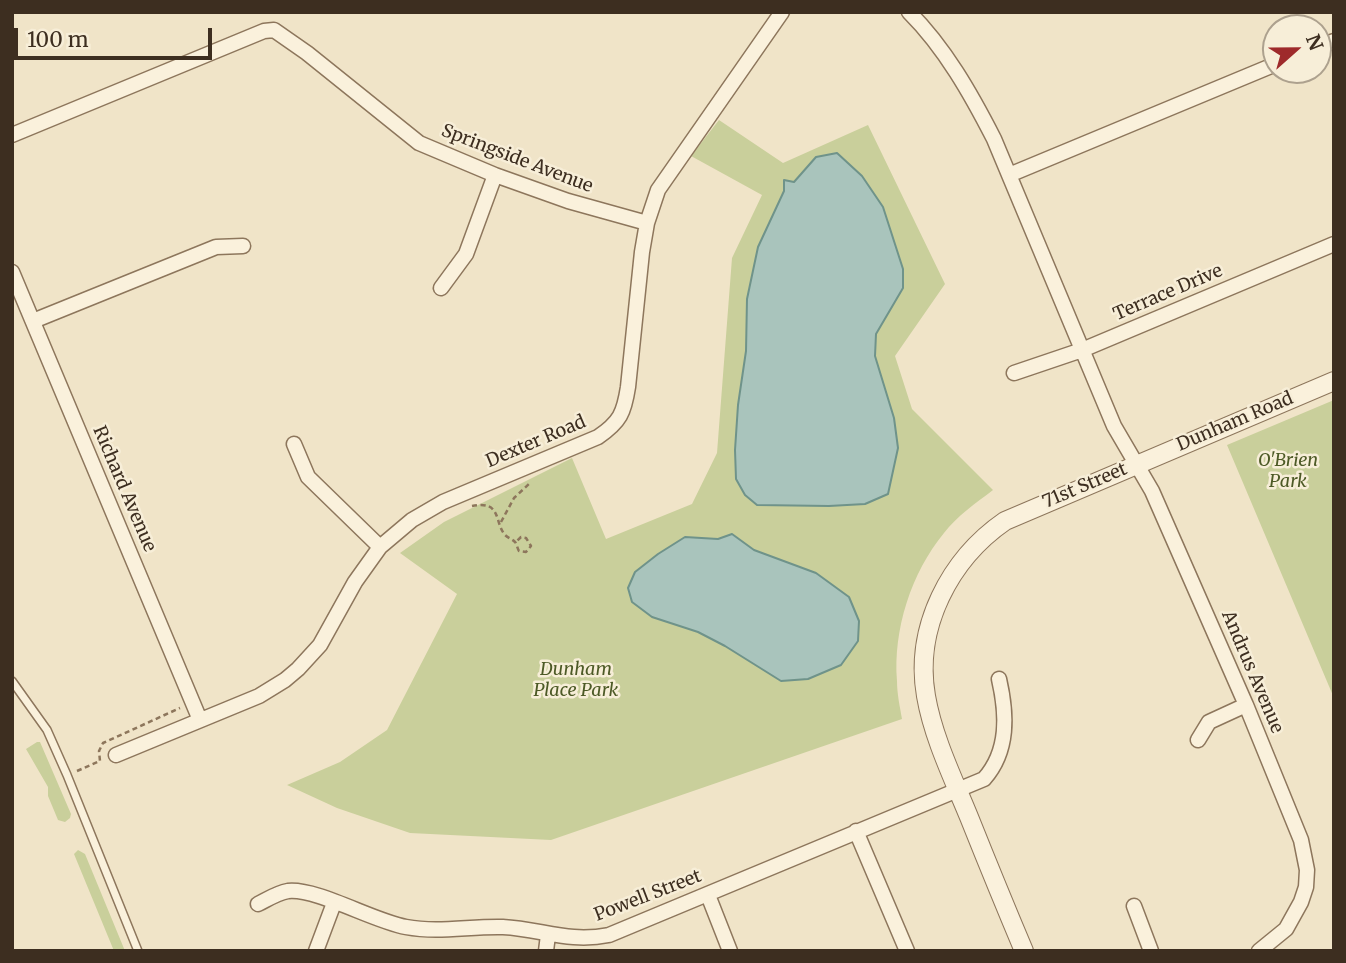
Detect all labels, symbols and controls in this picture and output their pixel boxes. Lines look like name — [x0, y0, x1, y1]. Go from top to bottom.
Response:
scale bar — [18, 14, 215, 58]
north arrow — [1262, 14, 1332, 84]
text: 100 m — [27, 26, 89, 53]
text: N — [1301, 31, 1329, 53]
street label: Springside Avenue — [438, 120, 596, 198]
street label: Terrace Drive — [1110, 260, 1226, 326]
street label: Dunham Road — [1174, 388, 1296, 456]
street label: Dexter Road — [483, 411, 589, 473]
street label: Richard Avenue — [88, 423, 160, 555]
park label: O'Brien Park — [1258, 450, 1318, 492]
street label: 71st Street — [1040, 459, 1130, 513]
street label: Andrus Avenue — [1216, 607, 1288, 737]
park label: Dunham Place Park — [534, 659, 618, 702]
street label: Powell Street — [591, 866, 705, 926]

